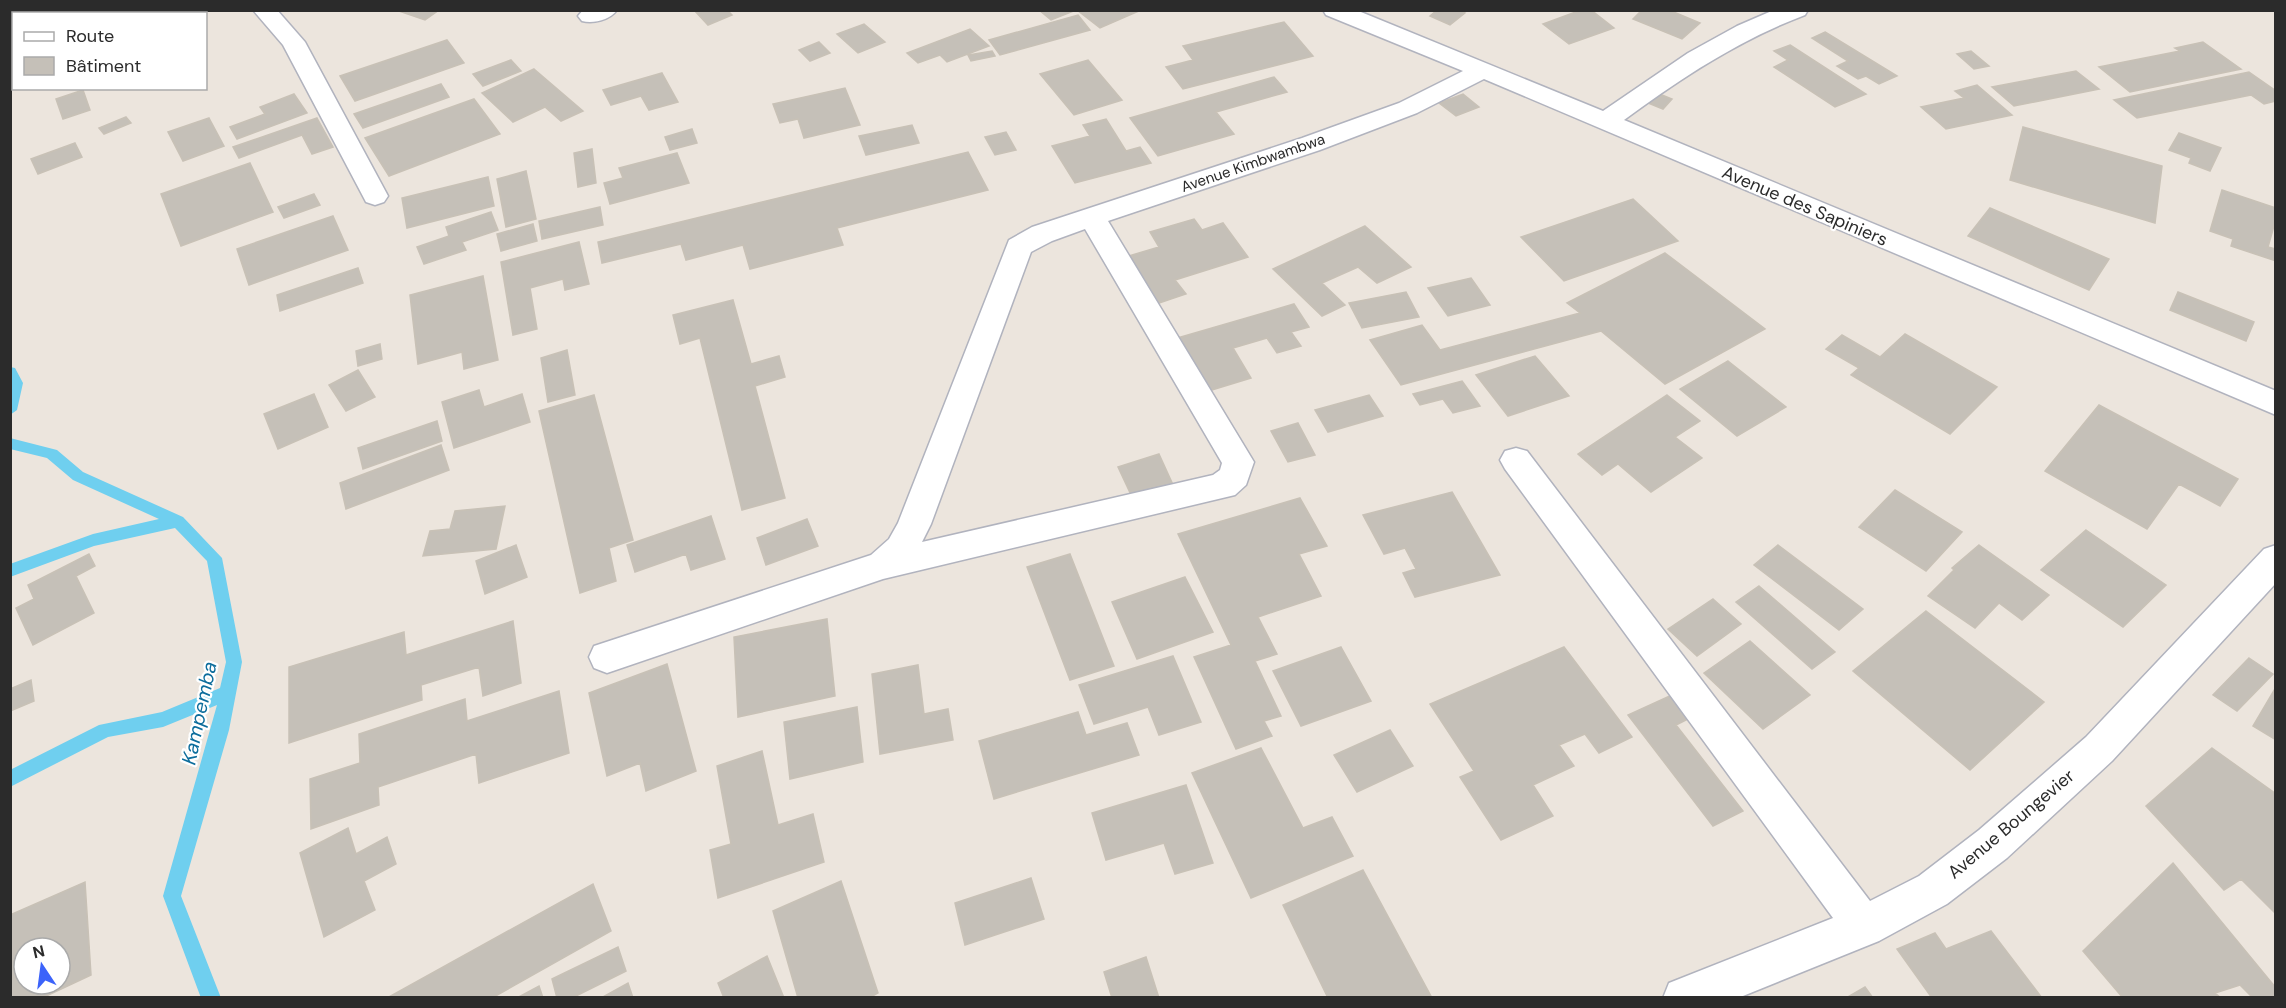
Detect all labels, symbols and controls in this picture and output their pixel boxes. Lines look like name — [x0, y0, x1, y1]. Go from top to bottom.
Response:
legend — [12, 12, 207, 90]
text: Route — [66, 24, 114, 48]
text: Bâtiment — [66, 54, 141, 78]
street label: Avenue Kimbwambwa — [1178, 129, 1328, 197]
street label: Avenue des Sapiniers — [1719, 160, 1891, 252]
water label: Kampemba — [175, 659, 223, 767]
street label: Avenue Boungevier — [1943, 764, 2080, 884]
north arrow — [12, 936, 72, 996]
text: N — [31, 940, 47, 963]

